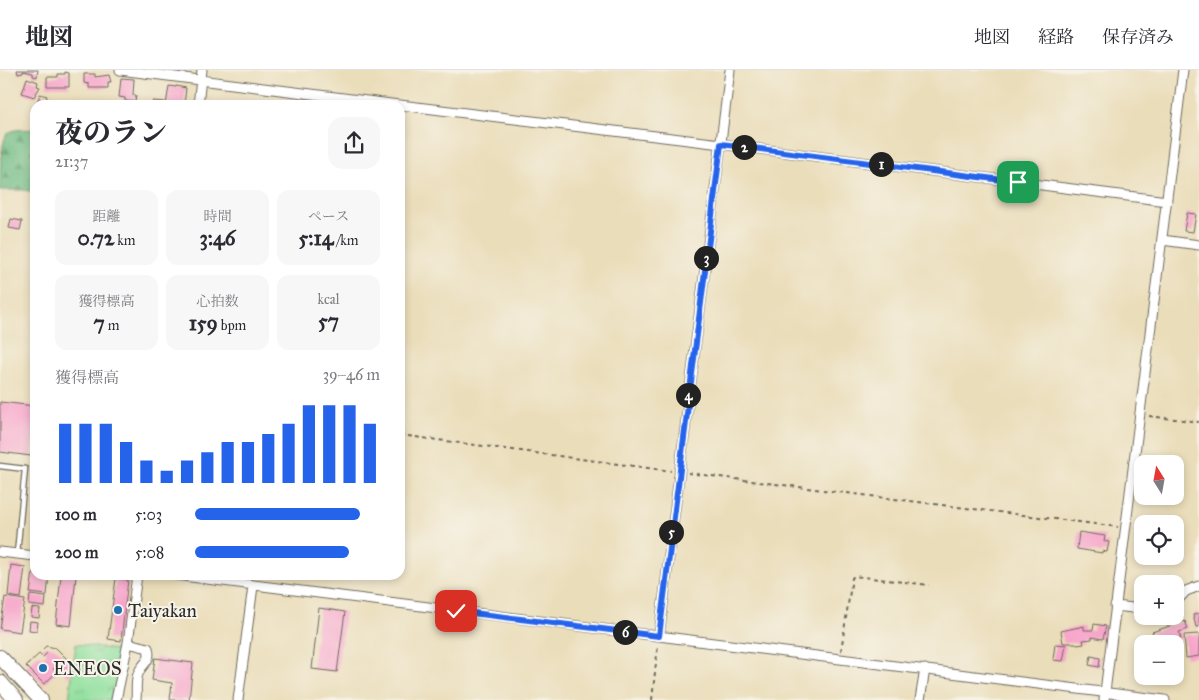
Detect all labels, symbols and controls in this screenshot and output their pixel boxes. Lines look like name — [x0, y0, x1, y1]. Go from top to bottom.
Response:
text: 地図 — [25, 22, 73, 52]
text: 地図 — [974, 26, 1010, 48]
text: 経路 — [1038, 26, 1074, 48]
text: 保存済み — [1102, 26, 1174, 48]
text: 夜のラン — [55, 115, 167, 150]
button: share — [328, 117, 380, 169]
pin: 2 — [732, 134, 756, 160]
text: 2 — [741, 139, 748, 156]
text: 21:37 — [55, 152, 88, 171]
pin: 1 — [868, 152, 894, 176]
text: 1 — [879, 156, 884, 173]
pin — [997, 161, 1039, 203]
icon: arrive — [1004, 168, 1032, 196]
text: 距離 — [93, 208, 121, 225]
text: 時間 — [204, 208, 232, 225]
text: ペース — [308, 208, 349, 225]
text: 0.72 — [77, 225, 114, 251]
text: 3:46 — [199, 225, 236, 251]
text: 5:14 — [298, 225, 334, 251]
text: km — [114, 232, 136, 249]
text: /km — [334, 232, 359, 249]
pin: 3 — [694, 246, 718, 270]
text: 3 — [704, 250, 709, 267]
text: kcal — [317, 291, 340, 308]
text: 獲得標高 — [79, 293, 135, 310]
text: 心拍数 — [197, 293, 239, 310]
text: 57 — [318, 308, 339, 334]
text: 7 — [94, 310, 105, 336]
text: 159 — [189, 310, 218, 336]
text: m — [105, 317, 120, 334]
text: bpm — [218, 317, 246, 334]
text: 39–46 m — [323, 365, 380, 384]
text: 獲得標高 — [55, 368, 119, 387]
pin: 4 — [676, 382, 700, 408]
text: 4 — [685, 387, 692, 404]
north arrow — [1134, 455, 1184, 505]
map controls — [1134, 455, 1184, 685]
text: 100 m — [55, 505, 97, 524]
text: 5:03 — [135, 505, 162, 524]
button: locate — [1134, 515, 1184, 565]
pin: 5 — [658, 520, 684, 544]
text: 5 — [668, 524, 675, 541]
text: 200 m — [55, 543, 98, 562]
text: 5:08 — [135, 543, 164, 562]
button: + — [1134, 575, 1184, 625]
pin — [435, 590, 477, 632]
icon: check — [442, 597, 470, 625]
place label: Taiyakan — [128, 599, 197, 622]
marker: Taiyakan — [112, 604, 124, 616]
pin: 6 — [612, 620, 638, 644]
text: 6 — [622, 624, 629, 641]
button: − — [1134, 635, 1184, 685]
place label: ENEOS — [53, 657, 122, 680]
marker: ENEOS — [37, 662, 49, 674]

